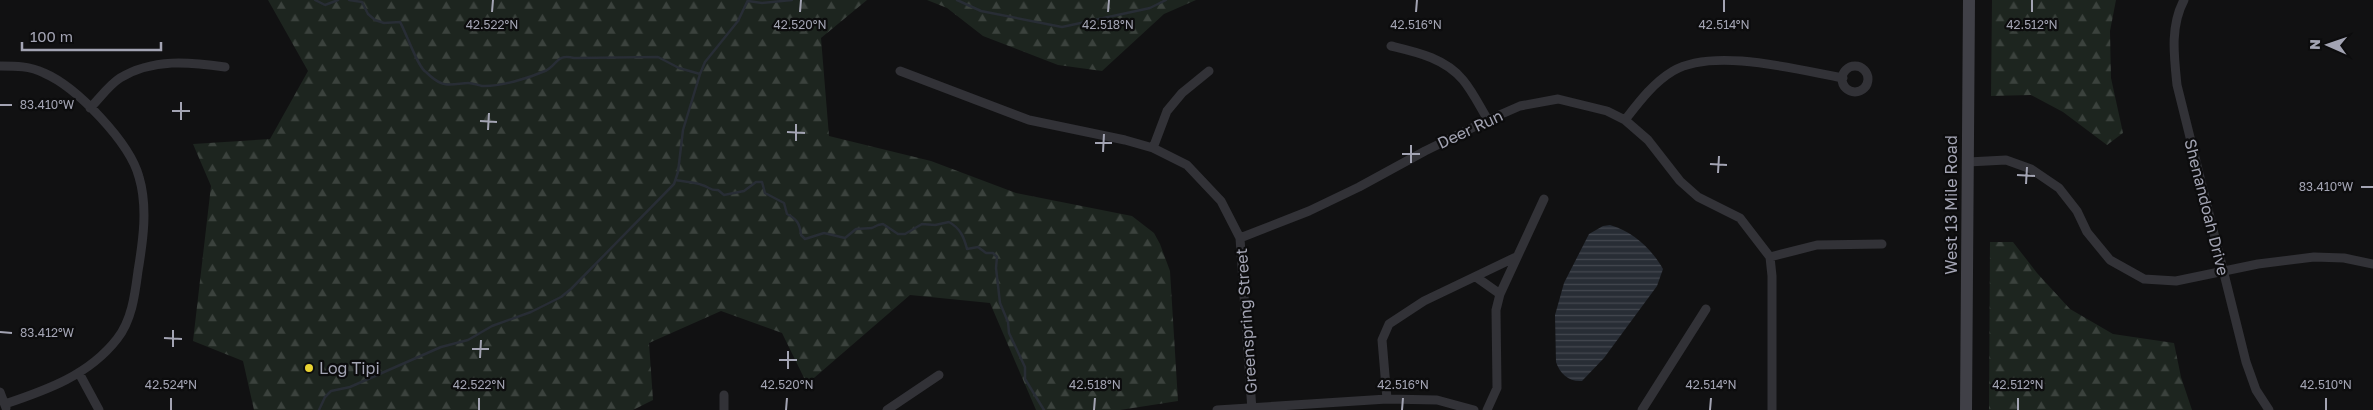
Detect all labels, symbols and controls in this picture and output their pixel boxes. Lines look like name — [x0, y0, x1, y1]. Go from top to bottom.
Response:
text: 42.522°N — [466, 17, 518, 32]
text: 42.520°N — [773, 17, 827, 32]
text: 42.518°N — [1082, 17, 1134, 32]
text: 42.516°N — [1390, 17, 1442, 32]
text: 42.514°N — [1698, 17, 1750, 32]
text: 42.512°N — [2006, 17, 2058, 32]
scale bar — [22, 20, 161, 52]
north arrow — [2303, 20, 2353, 70]
text: 100 m — [30, 27, 73, 45]
text: N — [2306, 39, 2323, 50]
text: 83.410°W — [20, 97, 75, 112]
street label: Deer Run — [1434, 105, 1506, 153]
street label: West 13 Mile Road — [1941, 135, 1961, 275]
street label: Shenandoah Drive — [2180, 137, 2234, 277]
text: 83.410°W — [2299, 179, 2354, 194]
street label: Greenspring Street — [1231, 248, 1261, 394]
text: 83.412°W — [20, 325, 75, 340]
place label: Log Tipi — [319, 358, 380, 378]
marker: Log Tipi — [303, 362, 315, 374]
text: 42.524°N — [145, 377, 197, 392]
text: 42.522°N — [453, 377, 505, 392]
text: 42.520°N — [760, 377, 814, 392]
text: 42.518°N — [1069, 377, 1121, 392]
text: 42.516°N — [1377, 377, 1429, 392]
text: 42.514°N — [1685, 377, 1737, 392]
text: 42.512°N — [1992, 377, 2044, 392]
text: 42.510°N — [2300, 377, 2352, 392]

